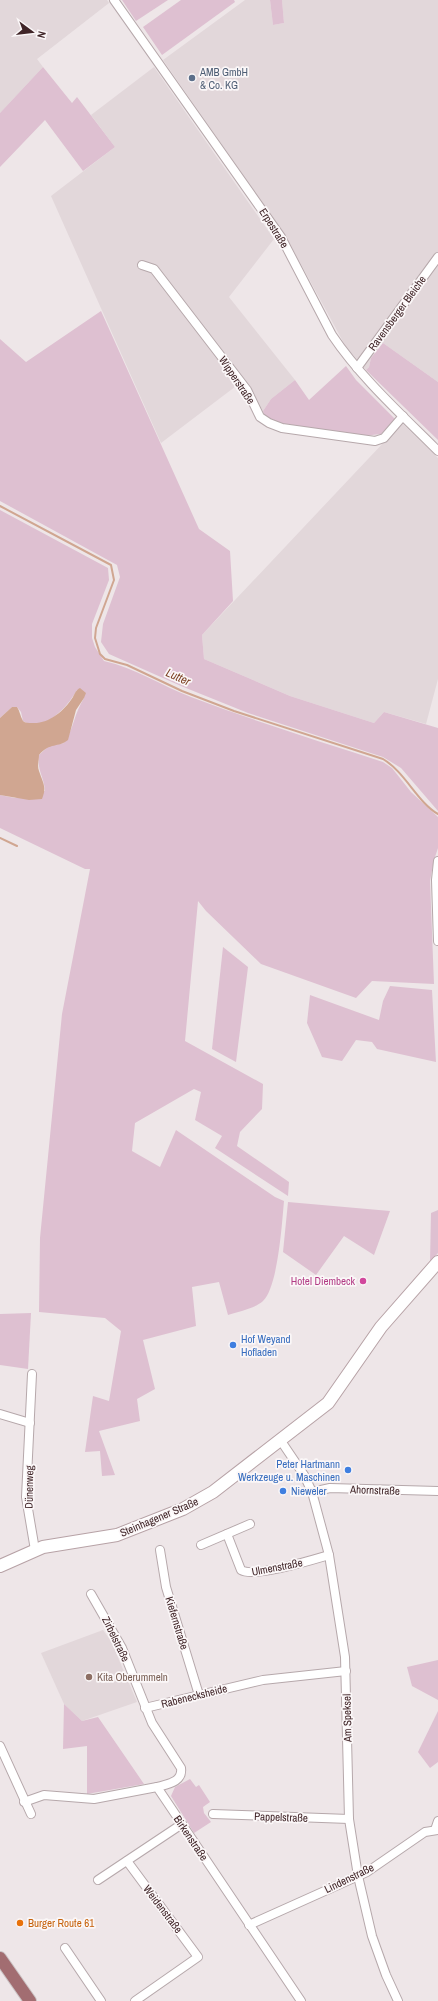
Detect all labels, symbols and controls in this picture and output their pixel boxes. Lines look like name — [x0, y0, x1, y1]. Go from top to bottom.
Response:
north arrow — [12, 12, 52, 52]
text: N — [34, 30, 49, 40]
place label: AMB GmbH & Co. KG — [199, 65, 248, 92]
marker: AMB GmbH & Co. KG — [187, 73, 197, 83]
street label: Erpestraße — [256, 205, 292, 251]
street label: Ravensberger Bleiche — [365, 273, 429, 353]
street label: Wipperstraße — [216, 353, 258, 407]
water label: Lutter — [163, 665, 193, 690]
place label: Hotel Diembeck — [291, 1274, 355, 1288]
marker: Hotel Diembeck — [358, 1276, 368, 1286]
place label: Hof Weyand Hofladen — [241, 1332, 290, 1359]
marker: Hof Weyand Hofladen — [228, 1340, 238, 1350]
place label: Peter Hartmann Werkzeuge u. Maschinen — [238, 1457, 340, 1484]
street label: Dünenweg — [22, 1465, 36, 1509]
marker: Peter Hartmann Werkzeuge u. Maschinen — [343, 1465, 353, 1475]
street label: Ahornstraße — [349, 1482, 400, 1498]
place label: Nieweler — [291, 1484, 327, 1498]
marker: Nieweler — [278, 1486, 288, 1496]
street label: Steinhagener Straße — [118, 1494, 200, 1540]
street label: Ulmenstraße — [250, 1555, 304, 1579]
street label: Kiefernstraße — [162, 1595, 192, 1651]
street label: Zirbelstraße — [99, 1614, 133, 1664]
place label: Kita Oberummeln — [97, 1670, 168, 1684]
marker: Kita Oberummeln — [84, 1672, 94, 1682]
street label: Rabenecksheide — [159, 1681, 229, 1711]
street label: Am Speksel — [340, 1694, 354, 1743]
street label: Pappelstraße — [254, 1809, 308, 1825]
street label: Birkenstraße — [171, 1813, 211, 1863]
street label: Lindenstraße — [322, 1860, 376, 1896]
street label: Weidenstraße — [140, 1882, 186, 1936]
place label: Burger Route 61 — [28, 1916, 94, 1930]
marker: Burger Route 61 — [15, 1918, 25, 1928]

